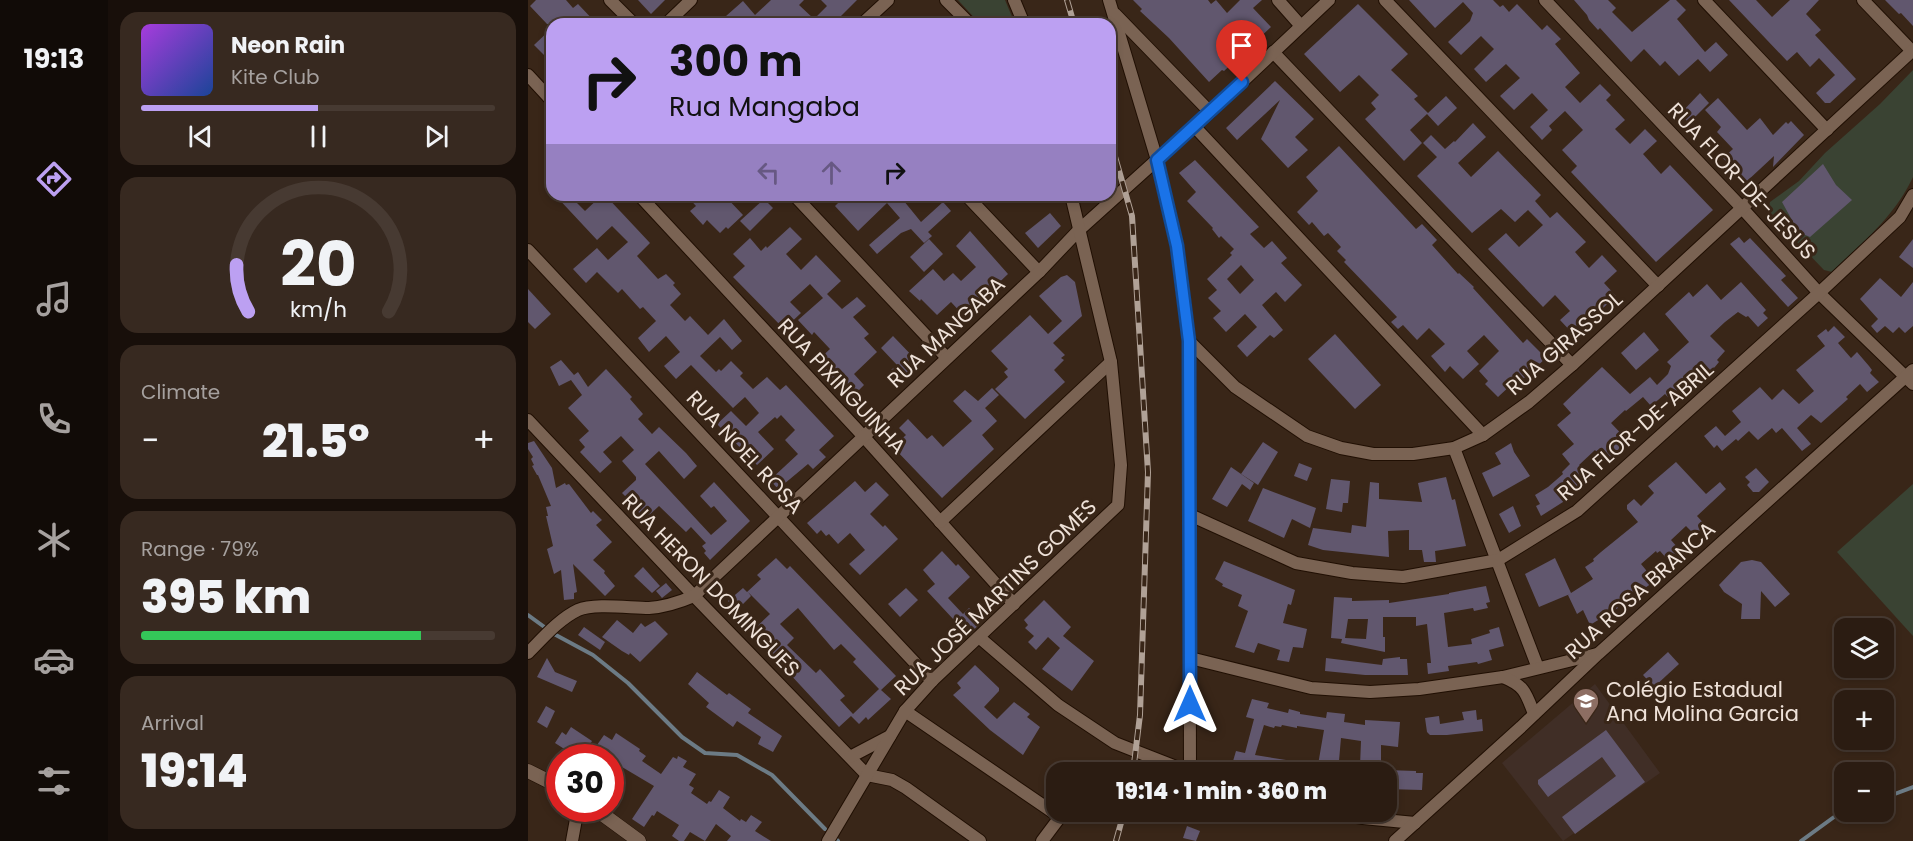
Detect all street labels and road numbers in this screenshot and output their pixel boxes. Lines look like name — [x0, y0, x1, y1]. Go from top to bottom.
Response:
street label: RUA FLOR-DE-JESUS — [1661, 96, 1823, 266]
street label: RUA MANGABA — [881, 270, 1011, 394]
street label: RUA GIRASSOL — [1500, 284, 1628, 402]
street label: RUA PIXINGUINHA — [771, 312, 913, 460]
street label: RUA FLOR-DE-ABRIL — [1551, 355, 1719, 507]
street label: RUA NOEL ROSA — [680, 384, 810, 520]
street label: RUA HERON DOMINGUES — [616, 487, 806, 683]
street label: RUA JOSÉ MARTINS GOMES — [887, 492, 1103, 702]
street label: RUA ROSA BRANCA — [1559, 515, 1721, 665]

